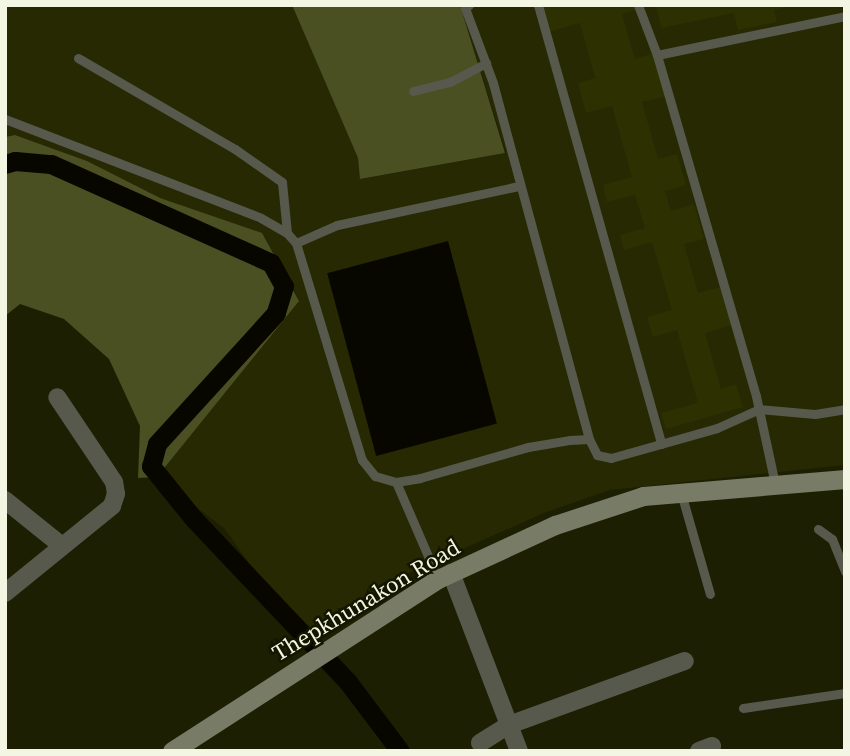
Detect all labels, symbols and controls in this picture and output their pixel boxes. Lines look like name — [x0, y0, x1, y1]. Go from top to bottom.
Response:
street label: Thepkhunakon Road — [267, 533, 465, 667]

